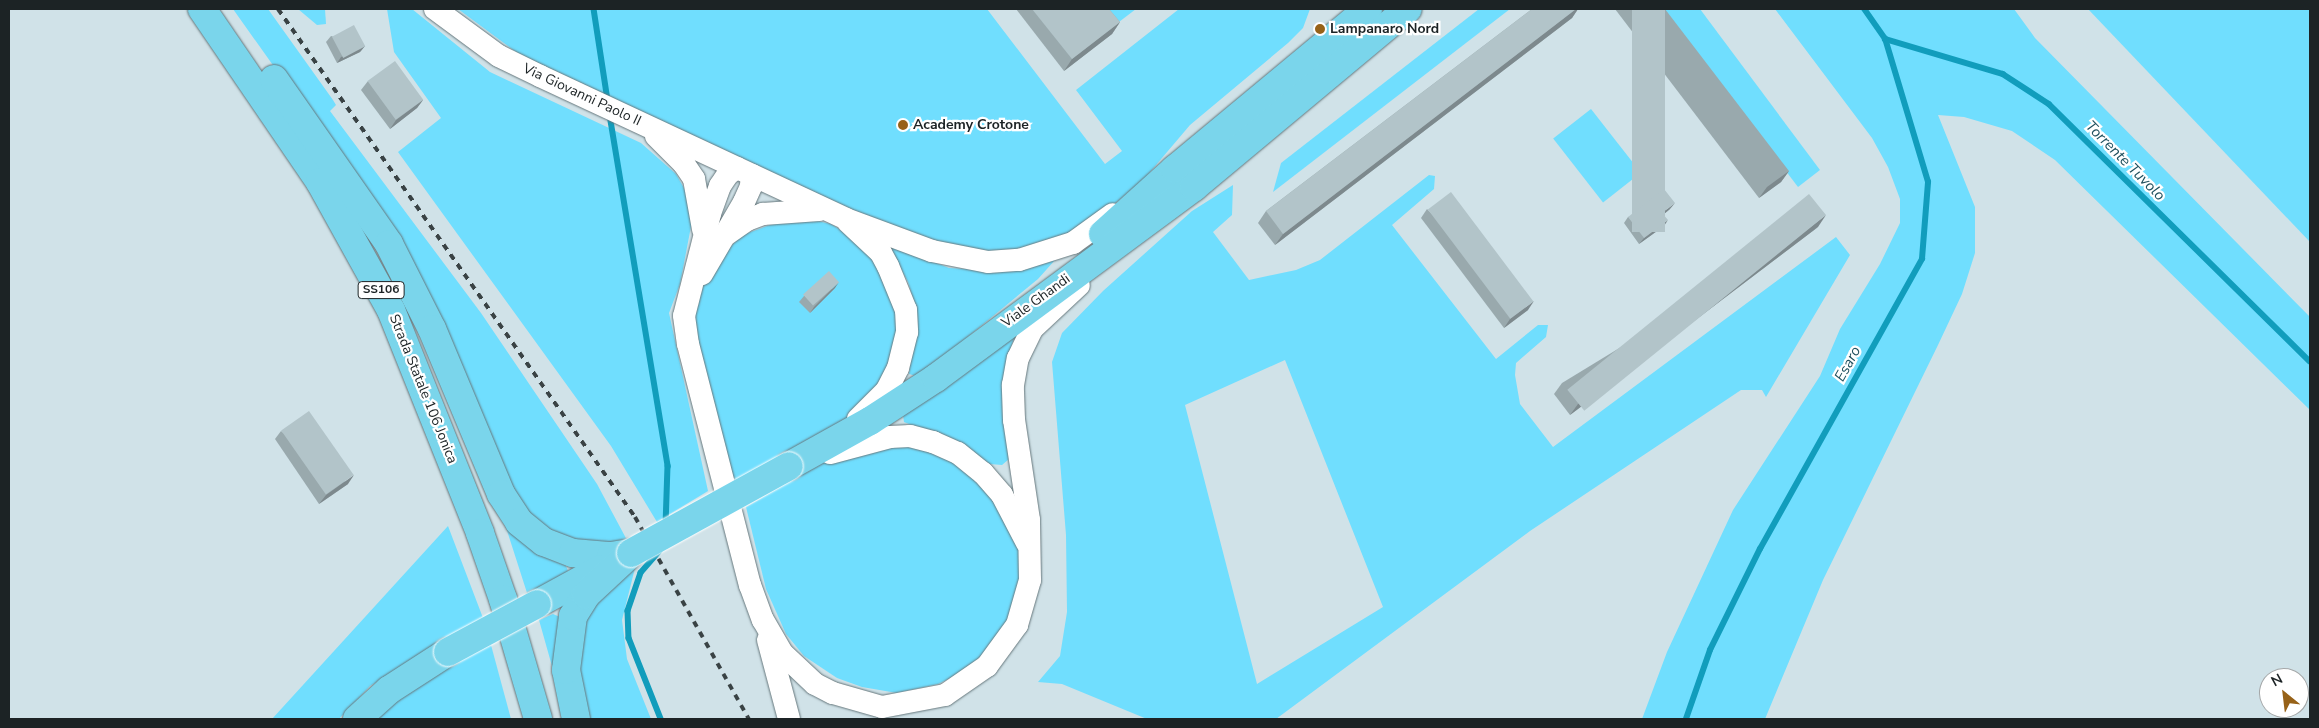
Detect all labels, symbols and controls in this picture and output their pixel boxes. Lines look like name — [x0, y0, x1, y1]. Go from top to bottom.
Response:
place label: Lampanaro Nord — [1330, 21, 1439, 37]
marker: Lampanaro Nord — [1314, 23, 1326, 35]
street label: Via Giovanni Paolo II — [520, 60, 644, 130]
place label: Academy Crotone — [913, 117, 1029, 133]
water label: Torrente Tuvolo — [2081, 117, 2169, 205]
marker: Academy Crotone — [897, 119, 909, 131]
street label: Viale Ghandi — [999, 271, 1073, 331]
road number: SS106 — [357, 280, 405, 300]
street label: Strada Statale 106 Jonica — [385, 312, 461, 466]
water label: Esaro — [1831, 343, 1865, 385]
north arrow — [2259, 668, 2309, 718]
text: N — [2268, 669, 2286, 691]

